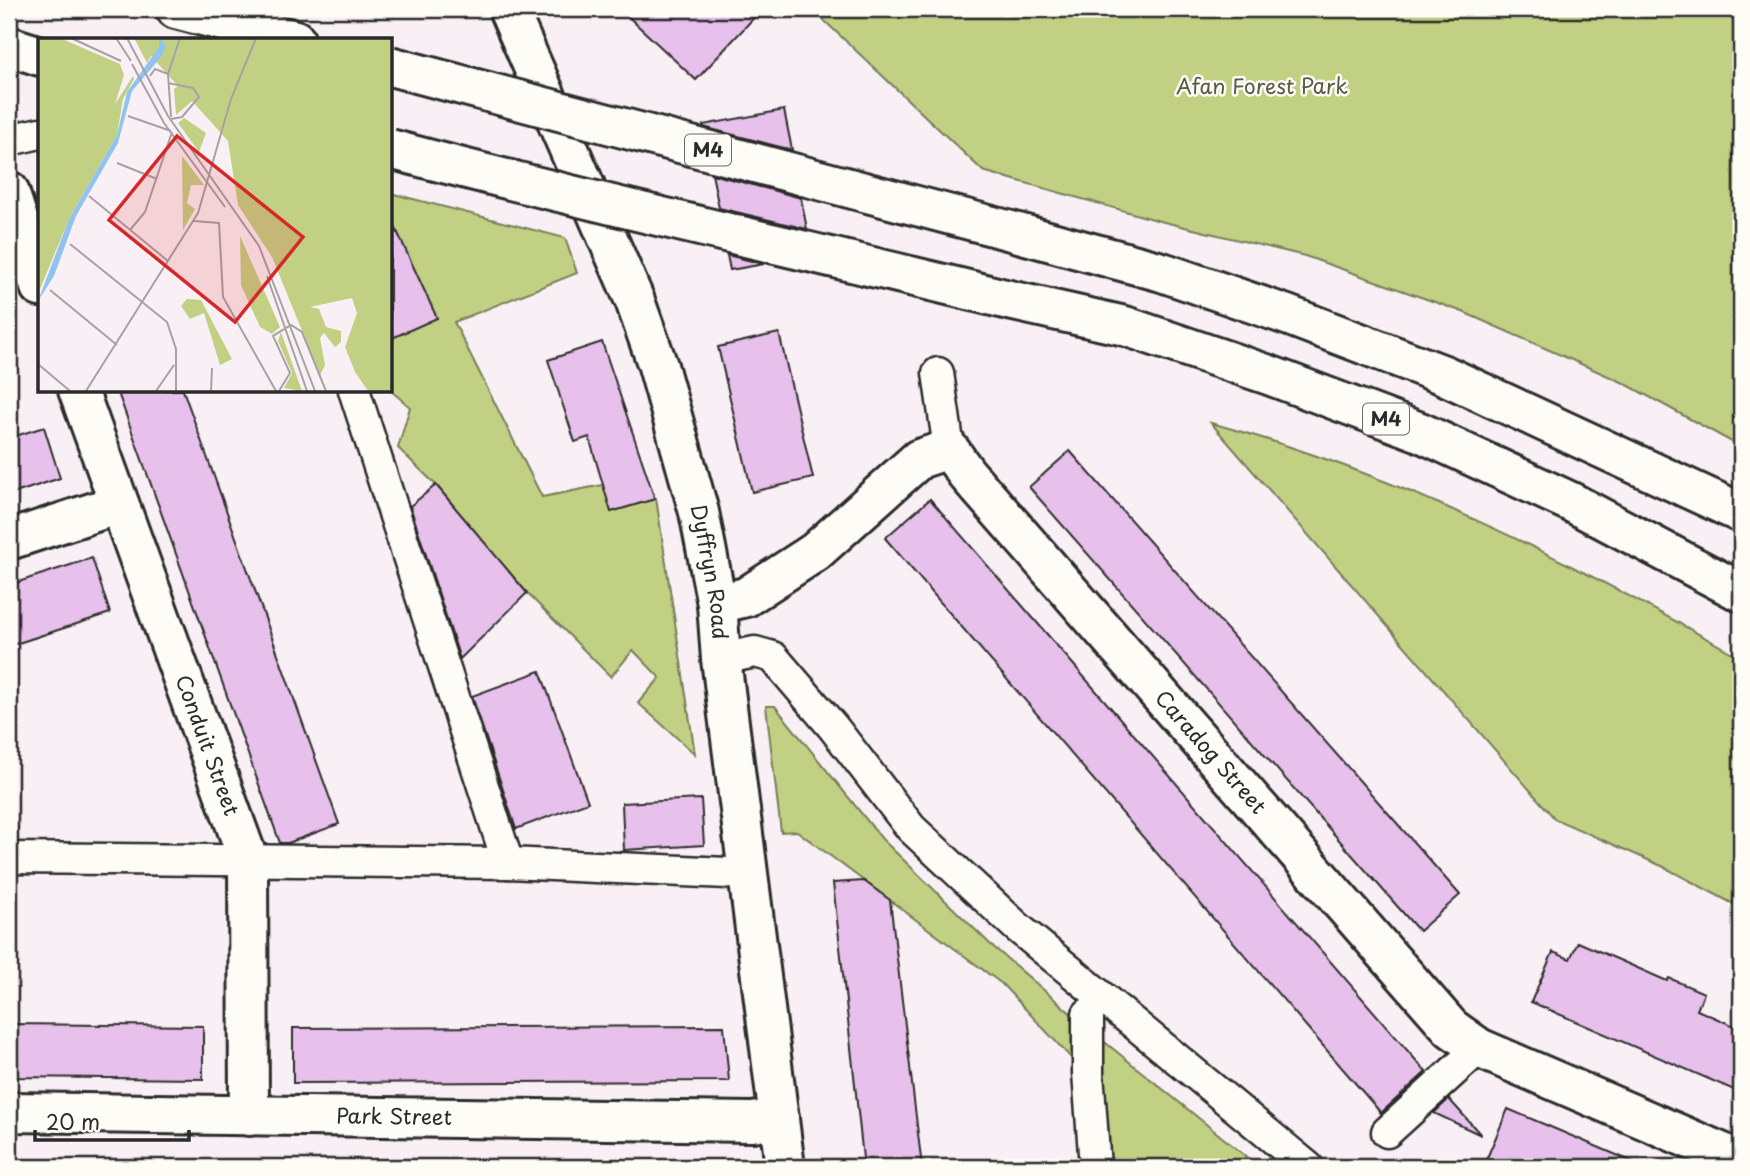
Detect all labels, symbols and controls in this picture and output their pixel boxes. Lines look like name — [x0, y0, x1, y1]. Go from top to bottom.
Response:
inset map — [38, 38, 392, 392]
park label: Afan Forest Park — [1176, 69, 1348, 101]
road number: M4 — [685, 134, 731, 166]
road number: M4 — [1363, 404, 1409, 434]
street label: Dyffryn Road — [684, 501, 738, 640]
street label: Conduit Street — [168, 670, 249, 820]
street label: Caradog Street — [1149, 682, 1275, 820]
street label: Park Street — [336, 1098, 452, 1132]
scale bar — [35, 1099, 189, 1143]
text: 20 m — [46, 1105, 100, 1137]

